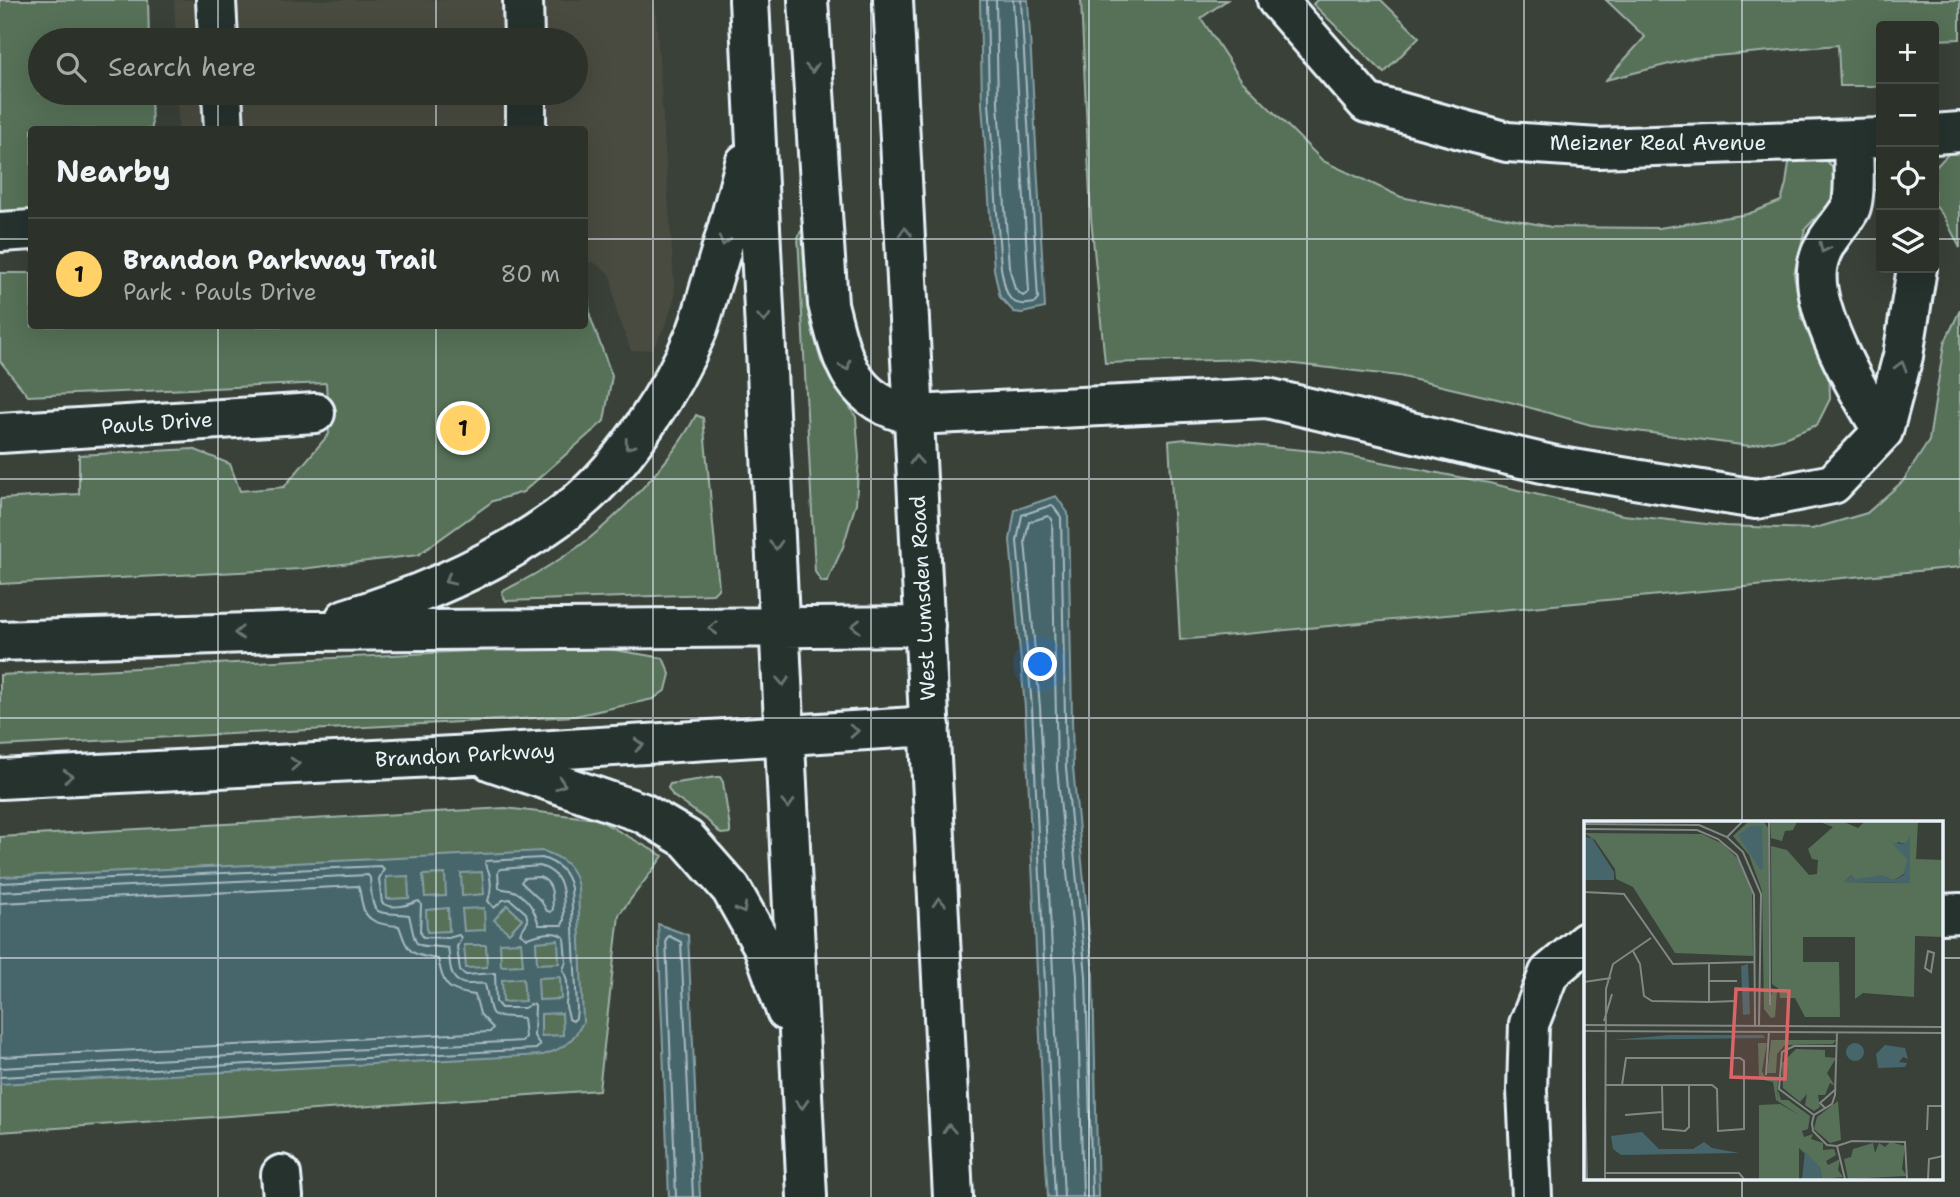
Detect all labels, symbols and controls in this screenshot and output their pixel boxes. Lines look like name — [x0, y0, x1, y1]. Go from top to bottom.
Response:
map controls — [1876, 21, 1939, 273]
button: + — [1876, 21, 1939, 84]
search box — [28, 28, 588, 105]
icon: search — [52, 48, 90, 86]
text: Search here — [108, 49, 257, 84]
one-way arrow — [805, 63, 820, 74]
button: − — [1876, 84, 1939, 147]
street label: Meizner Real Avenue — [1550, 129, 1766, 157]
button: locate — [1876, 147, 1939, 210]
text: Nearby — [56, 151, 171, 192]
button: layers — [1876, 210, 1939, 273]
one-way arrow — [898, 227, 913, 238]
one-way arrow — [718, 234, 733, 246]
one-way arrow — [1818, 241, 1832, 253]
text: Brandon Parkway Trail — [123, 242, 437, 277]
text: 1 — [74, 259, 84, 289]
text: 80 m — [501, 259, 560, 289]
text: Park · Pauls Drive — [123, 277, 317, 307]
one-way arrow — [757, 313, 772, 324]
one-way arrow — [838, 358, 852, 371]
one-way arrow — [1893, 360, 1907, 372]
pin: 1 — [440, 402, 486, 454]
street label: Pauls Drive — [100, 405, 214, 441]
one-way arrow — [625, 437, 637, 450]
one-way arrow — [909, 454, 924, 465]
street label: West Lumsden Road — [904, 495, 942, 701]
one-way arrow — [768, 540, 783, 551]
one-way arrow — [444, 572, 456, 586]
one-way arrow — [851, 618, 861, 634]
one-way arrow — [707, 620, 717, 636]
one-way arrow — [233, 625, 244, 640]
your location — [1023, 647, 1057, 681]
one-way arrow — [776, 676, 791, 687]
one-way arrow — [849, 724, 860, 739]
street label: Brandon Parkway — [374, 736, 556, 774]
one-way arrow — [634, 738, 645, 753]
one-way arrow — [290, 757, 301, 772]
one-way arrow — [63, 768, 74, 783]
one-way arrow — [554, 776, 567, 790]
one-way arrow — [781, 798, 796, 809]
inset map — [1584, 821, 1942, 1180]
one-way arrow — [931, 896, 946, 907]
one-way arrow — [734, 901, 747, 914]
one-way arrow — [795, 1099, 810, 1110]
one-way arrow — [942, 1123, 957, 1134]

